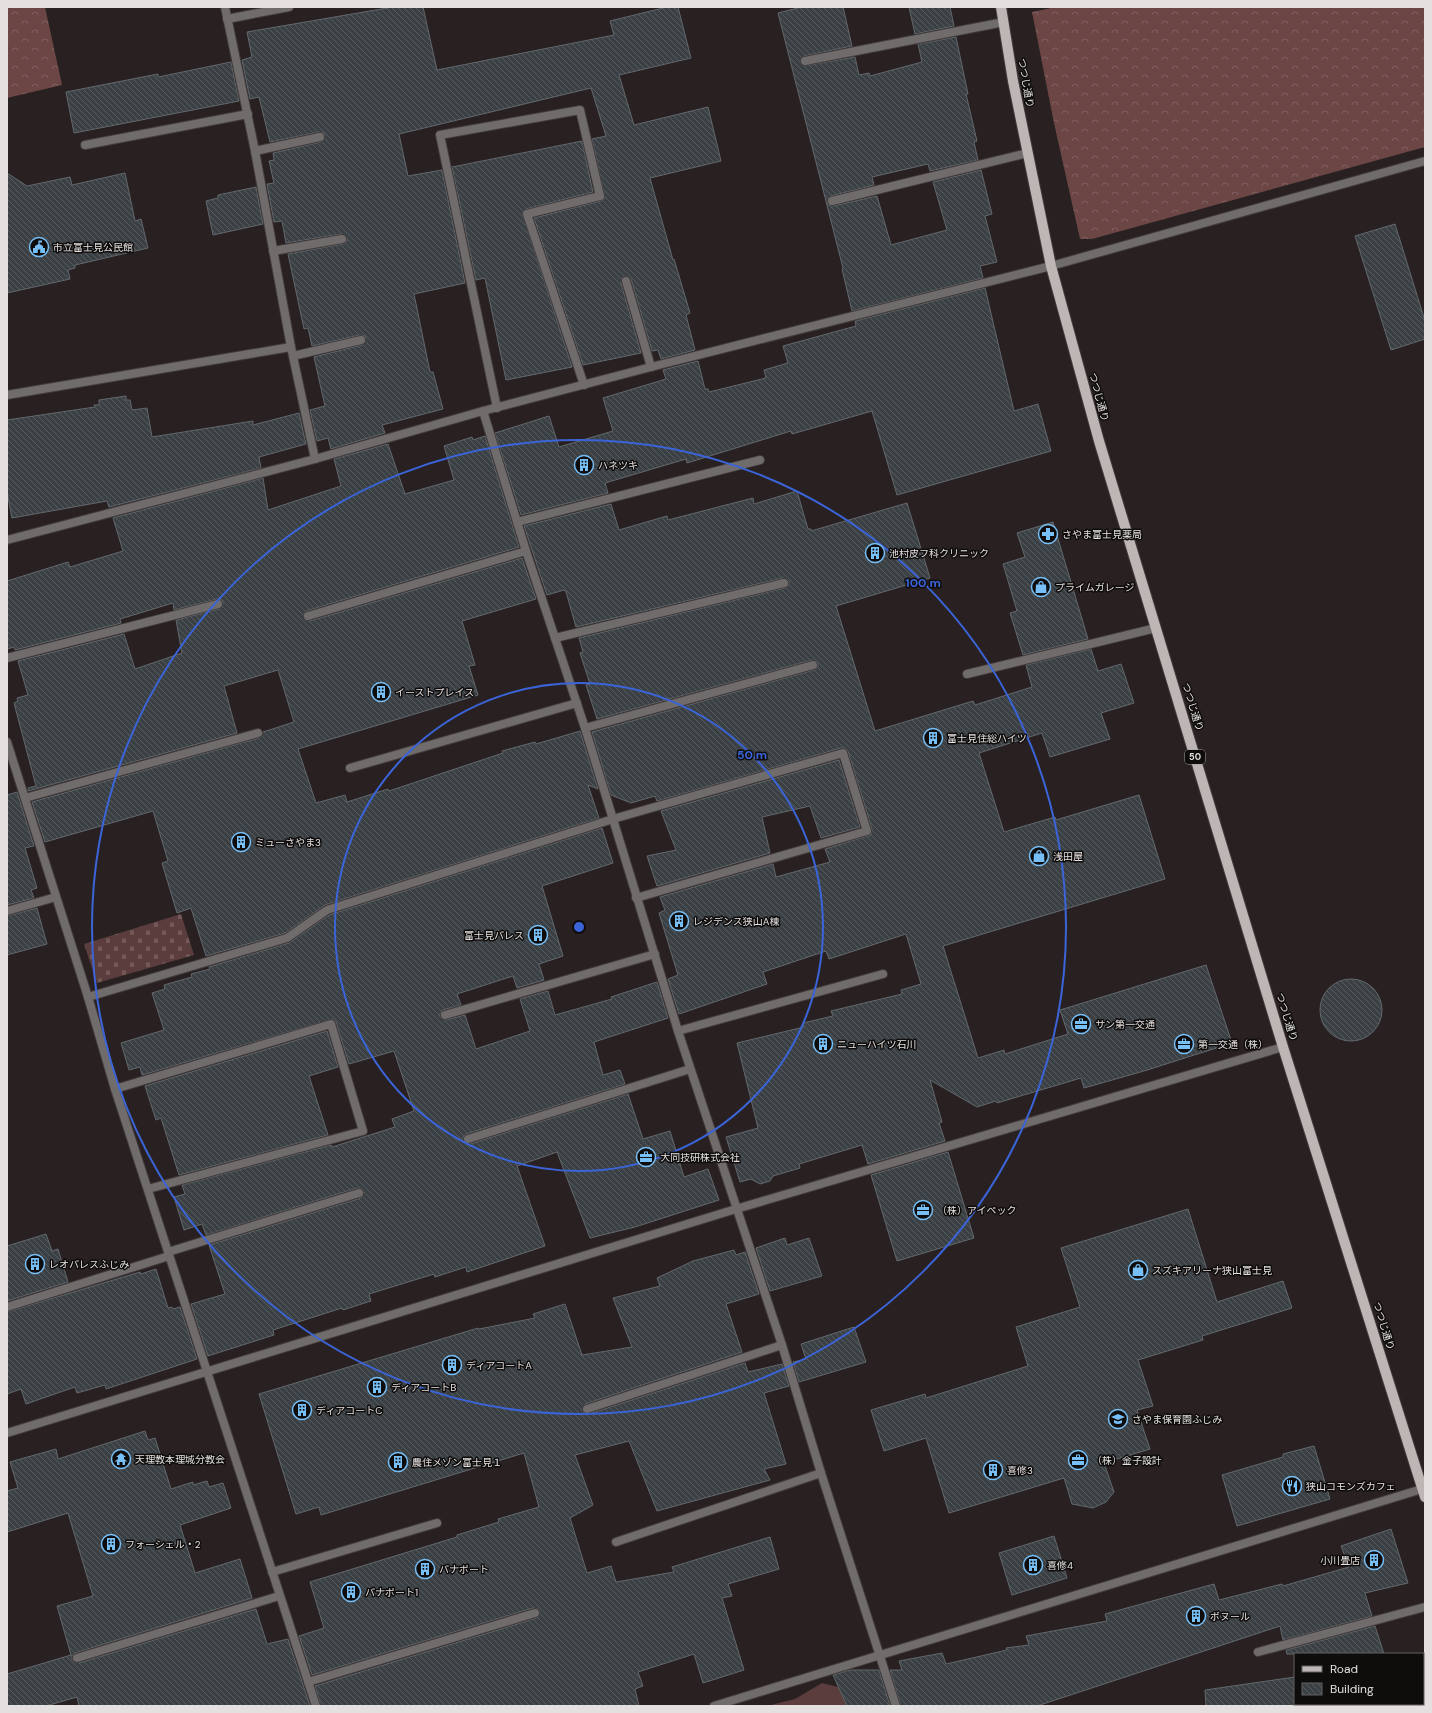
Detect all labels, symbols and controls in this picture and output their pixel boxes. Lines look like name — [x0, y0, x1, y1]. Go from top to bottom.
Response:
street label: つつじ通り — [1015, 57, 1037, 109]
public building icon: 市立富士見公民館 — [28, 236, 50, 258]
place label: 市立富士見公民館 — [53, 241, 133, 254]
street label: つつじ通り — [1086, 371, 1112, 423]
building icon: ハネツキ — [573, 454, 595, 476]
place label: ハネツキ — [598, 459, 638, 472]
pharmacy icon: さやま富士見薬局 — [1037, 523, 1059, 545]
place label: さやま富士見薬局 — [1062, 528, 1142, 541]
building icon: 池村皮フ科クリニック — [864, 542, 886, 564]
place label: 池村皮フ科クリニック — [889, 547, 989, 560]
text: 100 m — [905, 575, 941, 591]
shop icon: プライムガレージ — [1030, 576, 1052, 598]
place label: プライムガレージ — [1055, 581, 1135, 594]
building icon: イーストプレイス — [370, 681, 392, 703]
street label: つつじ通り — [1179, 681, 1207, 733]
place label: イーストプレイス — [395, 686, 474, 699]
building icon: 富士見住総ハイツ — [922, 727, 944, 749]
place label: 富士見住総ハイツ — [947, 732, 1027, 745]
text: 50 m — [737, 747, 767, 763]
road number: 50 — [1185, 750, 1205, 764]
building icon: ミューさやま3 — [230, 831, 252, 853]
place label: ミューさやま3 — [255, 836, 321, 849]
shop icon: 浅田屋 — [1028, 845, 1050, 867]
place label: 浅田屋 — [1053, 850, 1083, 863]
building icon: レジデンス狭山A棟 — [668, 910, 690, 932]
place label: レジデンス狭山A棟 — [693, 915, 779, 928]
centre of rings — [572, 920, 586, 934]
building icon: 富士見パレス — [527, 924, 549, 946]
place label: 富士見パレス — [464, 929, 524, 942]
street label: つつじ通り — [1273, 991, 1301, 1043]
office icon: サン第一交通 — [1070, 1013, 1092, 1035]
place label: サン第一交通 — [1095, 1018, 1155, 1031]
building icon: ニューハイツ石川 — [812, 1033, 834, 1055]
office icon: 第一交通（株） — [1173, 1033, 1195, 1055]
place label: ニューハイツ石川 — [837, 1038, 917, 1051]
place label: 第一交通（株） — [1198, 1038, 1268, 1051]
office icon: 大同技研株式会社 — [635, 1146, 657, 1168]
place label: 大同技研株式会社 — [660, 1151, 740, 1164]
office icon: （株）アイペック — [912, 1199, 934, 1221]
place label: （株）アイペック — [937, 1204, 1017, 1217]
building icon: レオパレスふじみ — [24, 1253, 46, 1275]
place label: レオパレスふじみ — [49, 1258, 129, 1271]
shop icon: スズキアリーナ狭山富士見 — [1127, 1259, 1149, 1281]
place label: スズキアリーナ狭山富士見 — [1152, 1264, 1272, 1277]
street label: つつじ通り — [1370, 1300, 1398, 1352]
building icon: ディアコートA — [441, 1354, 463, 1376]
place label: ディアコートA — [466, 1359, 532, 1372]
building icon: ディアコートB — [366, 1376, 388, 1398]
place label: ディアコートB — [391, 1381, 456, 1394]
building icon: ディアコートC — [291, 1399, 313, 1421]
place label: ディアコートC — [316, 1404, 382, 1417]
school or university icon: さやま保育園ふじみ — [1107, 1408, 1129, 1430]
place label: さやま保育園ふじみ — [1132, 1413, 1222, 1426]
temple icon: 天理教本理城分教会 — [110, 1448, 132, 1470]
office icon: （株）金子設計 — [1067, 1449, 1089, 1471]
building icon: 農住メゾン富士見１ — [387, 1451, 409, 1473]
place label: 天理教本理城分教会 — [135, 1453, 225, 1466]
place label: （株）金子設計 — [1092, 1454, 1162, 1467]
place label: 農住メゾン富士見１ — [412, 1456, 502, 1469]
building icon: 喜修3 — [982, 1459, 1004, 1481]
place label: 喜修3 — [1007, 1464, 1033, 1477]
restaurant icon: 狭山コモンズカフェ — [1281, 1475, 1303, 1497]
place label: 狭山コモンズカフェ — [1306, 1480, 1396, 1493]
building icon: フォーシェル・2 — [100, 1533, 122, 1555]
place label: フォーシェル・2 — [125, 1538, 201, 1551]
building icon: 小川畳店 — [1363, 1549, 1385, 1571]
building icon: 喜修4 — [1022, 1554, 1044, 1576]
place label: 小川畳店 — [1320, 1554, 1360, 1567]
building icon: パナポート — [414, 1558, 436, 1580]
place label: 喜修4 — [1047, 1559, 1073, 1572]
place label: パナポート — [439, 1563, 489, 1576]
building icon: パナポート1 — [340, 1581, 362, 1603]
place label: パナポート1 — [365, 1586, 418, 1599]
building icon: ボヌール — [1185, 1605, 1207, 1627]
place label: ボヌール — [1210, 1610, 1250, 1623]
legend — [1294, 1653, 1424, 1705]
text: Road — [1330, 1661, 1358, 1677]
text: Building — [1330, 1681, 1374, 1697]

